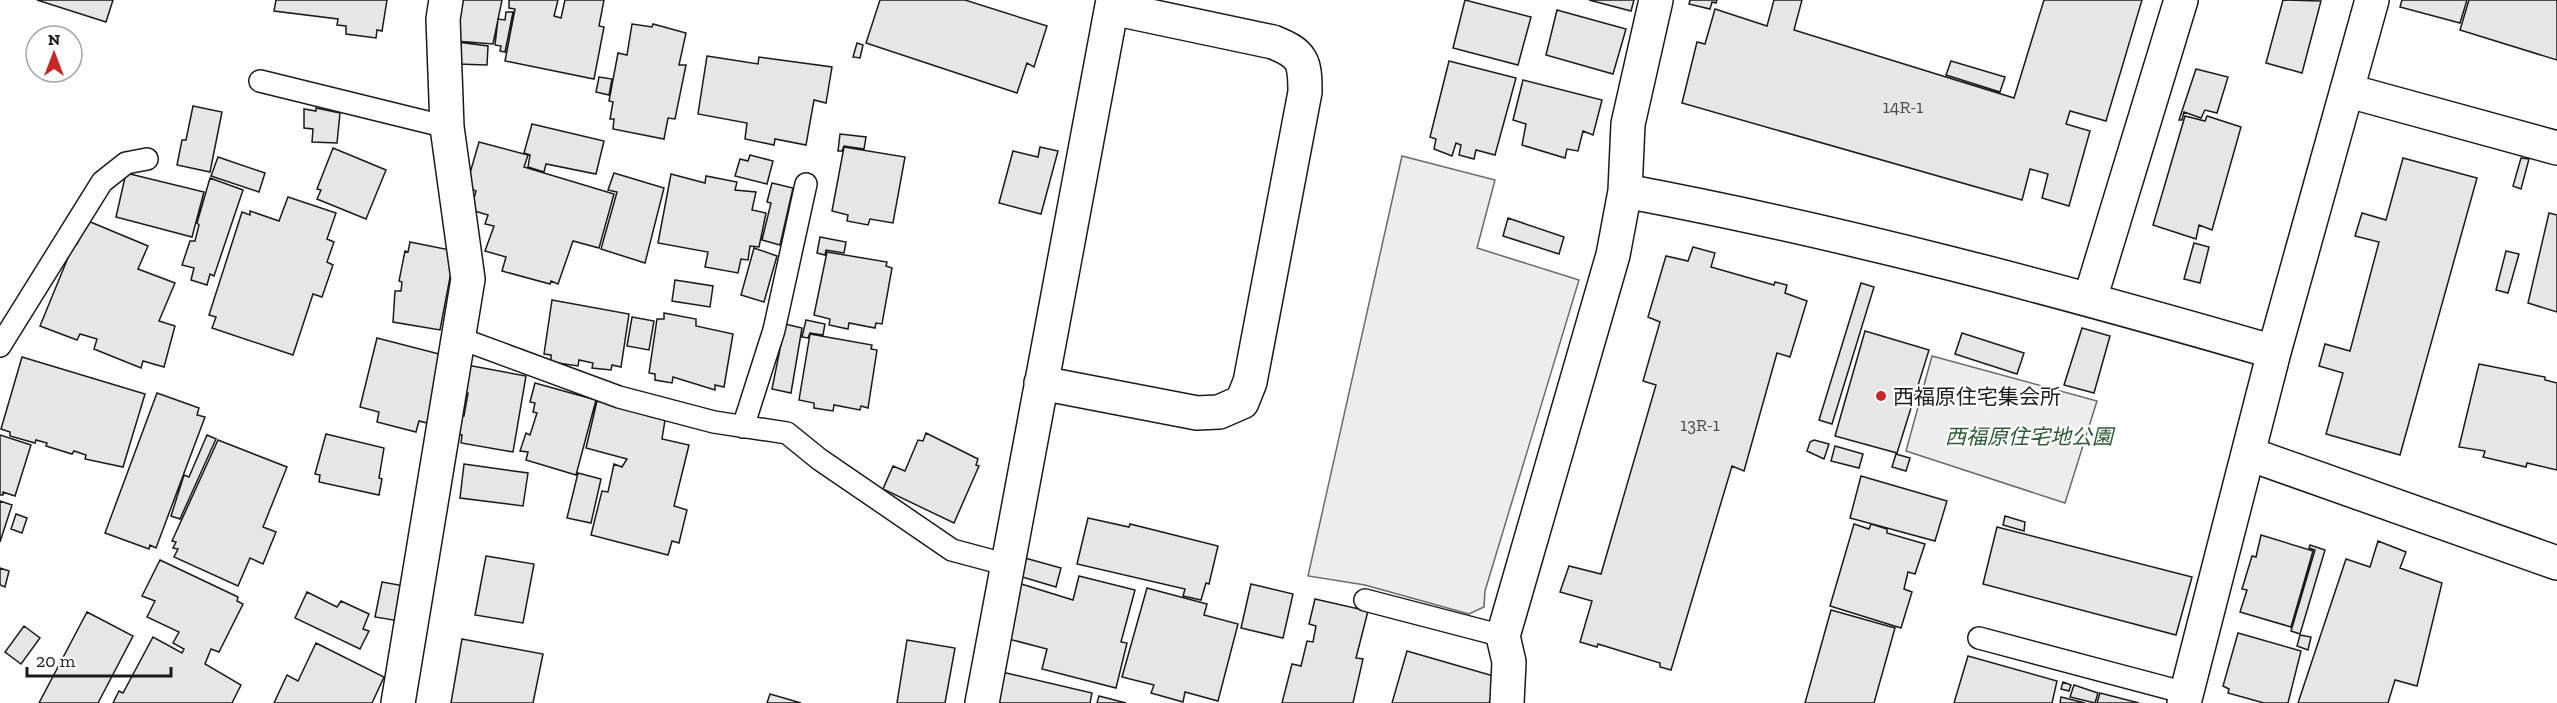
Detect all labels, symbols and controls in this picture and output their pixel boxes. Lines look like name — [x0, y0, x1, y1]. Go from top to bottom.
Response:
north arrow — [24, 24, 84, 84]
text: N — [48, 30, 60, 49]
house number: 14R-1 — [1883, 96, 1923, 118]
place label: 西福原住宅集会所 — [1893, 384, 2061, 409]
marker: 西福原住宅集会所 — [1874, 389, 1888, 403]
house number: 13R-1 — [1680, 414, 1720, 436]
park label: 西福原住宅地公園 — [1945, 424, 2116, 449]
scale bar — [27, 640, 171, 678]
text: 20 m — [36, 650, 76, 672]

